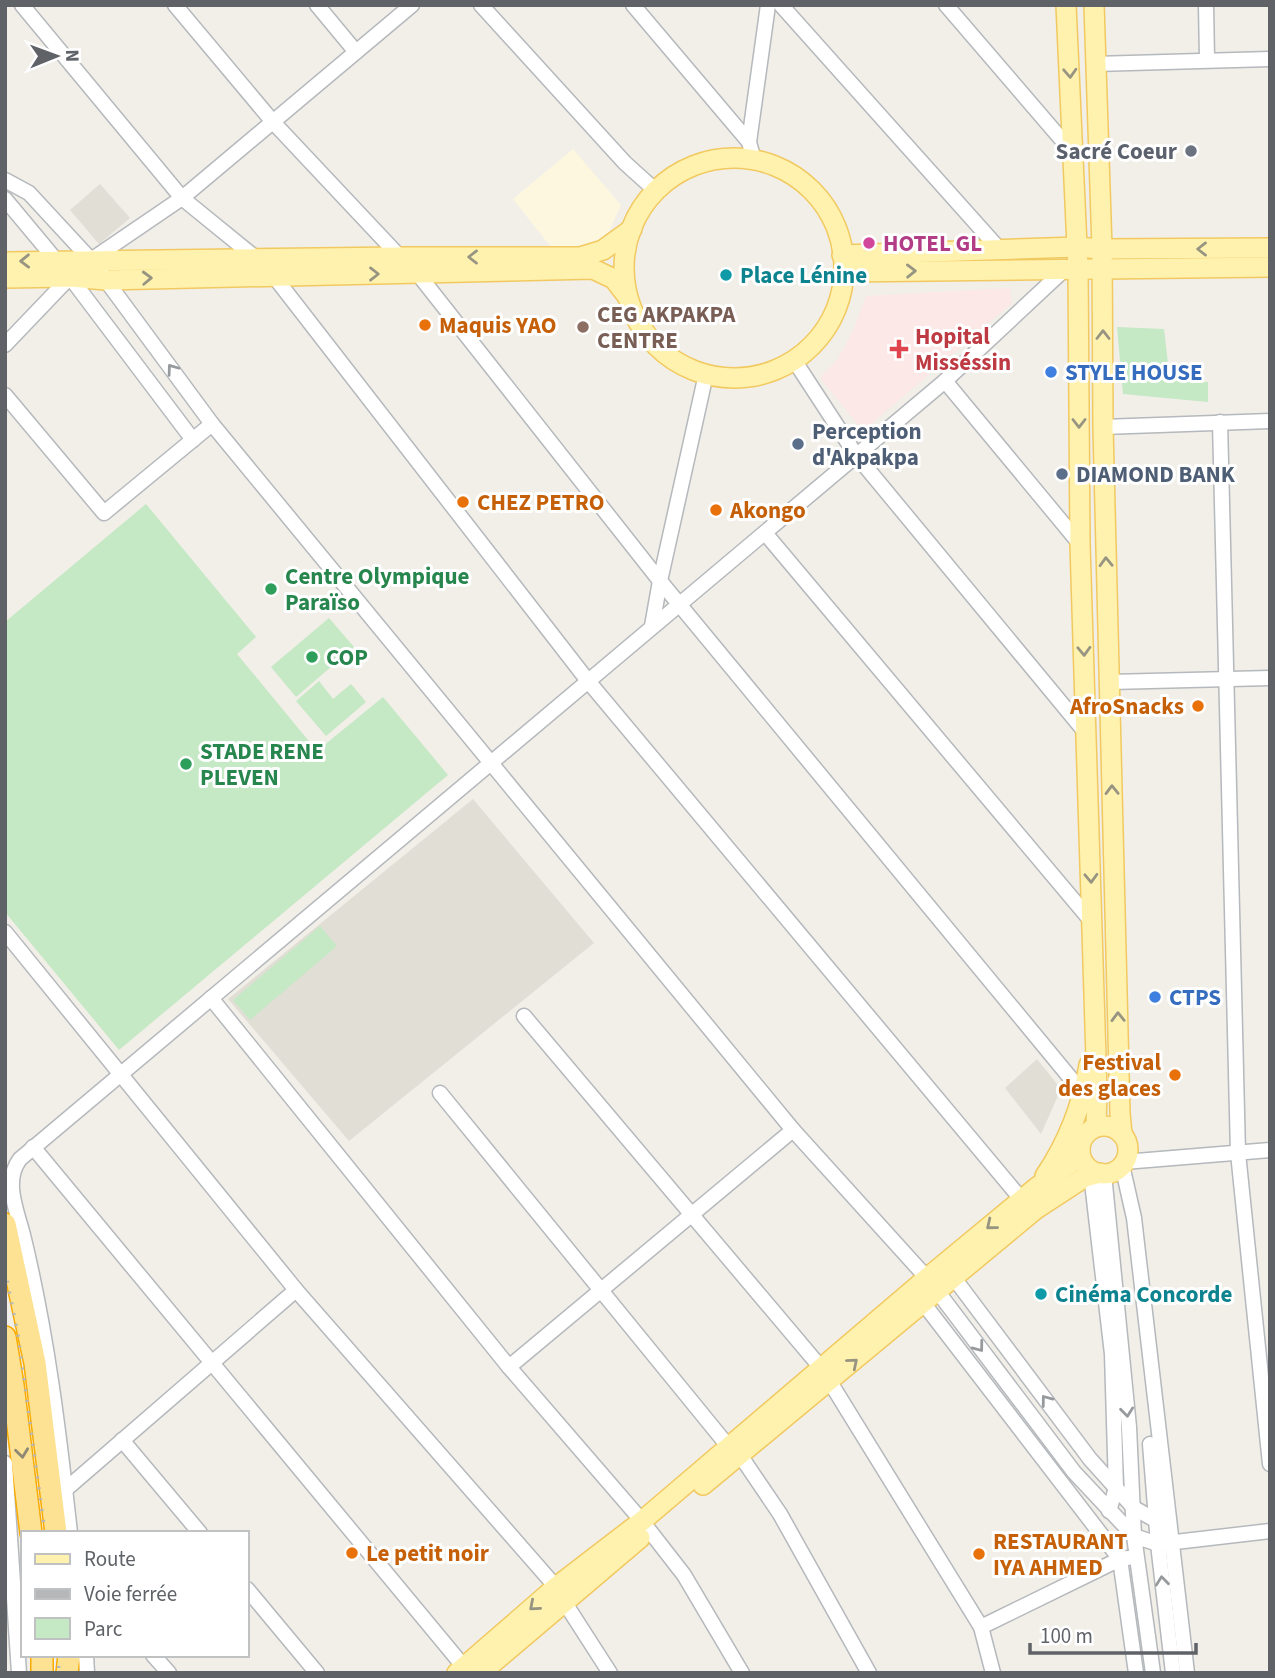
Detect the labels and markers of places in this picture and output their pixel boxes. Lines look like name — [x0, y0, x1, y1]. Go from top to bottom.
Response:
place label: Sacré Coeur — [1056, 135, 1178, 168]
marker: Sacré Coeur — [1183, 143, 1199, 159]
place label: HOTEL GL — [883, 227, 982, 260]
marker: HOTEL GL — [861, 235, 877, 251]
place label: Place Lénine — [740, 259, 867, 292]
marker: Place Lénine — [718, 267, 734, 283]
place label: CEG AKPAKPA CENTRE — [597, 298, 736, 357]
place label: Maquis YAO — [439, 309, 556, 342]
marker: Maquis YAO — [417, 317, 433, 333]
marker: CEG AKPAKPA CENTRE — [575, 319, 591, 335]
place label: Hopital Misséssin — [915, 320, 1011, 379]
marker: Hopital Misséssin — [889, 339, 909, 359]
place label: STYLE HOUSE — [1065, 356, 1203, 389]
marker: STYLE HOUSE — [1043, 364, 1059, 380]
place label: Perception d'Akpakpa — [812, 415, 922, 474]
marker: Perception d'Akpakpa — [790, 436, 806, 452]
place label: DIAMOND BANK — [1076, 458, 1236, 491]
marker: DIAMOND BANK — [1054, 466, 1070, 482]
place label: CHEZ PETRO — [477, 486, 604, 519]
marker: CHEZ PETRO — [455, 494, 471, 510]
place label: Akongo — [729, 494, 806, 527]
marker: Akongo — [708, 502, 724, 518]
place label: Centre Olympique Paraïso — [285, 560, 469, 619]
marker: Centre Olympique Paraïso — [263, 581, 279, 597]
place label: COP — [326, 641, 368, 674]
marker: COP — [304, 649, 320, 665]
place label: AfroSnacks — [1069, 690, 1184, 723]
marker: AfroSnacks — [1190, 698, 1206, 714]
place label: STADE RENE PLEVEN — [200, 735, 324, 794]
marker: STADE RENE PLEVEN — [178, 756, 194, 772]
place label: CTPS — [1169, 981, 1221, 1014]
marker: CTPS — [1147, 989, 1163, 1005]
place label: Festival des glaces — [1058, 1046, 1161, 1105]
marker: Festival des glaces — [1167, 1067, 1183, 1083]
place label: Cinéma Concorde — [1055, 1278, 1233, 1311]
marker: Cinéma Concorde — [1033, 1286, 1049, 1302]
place label: RESTAURANT IYA AHMED — [993, 1525, 1127, 1584]
place label: Le petit noir — [366, 1537, 490, 1570]
marker: Le petit noir — [344, 1545, 360, 1561]
marker: RESTAURANT IYA AHMED — [971, 1546, 987, 1562]

